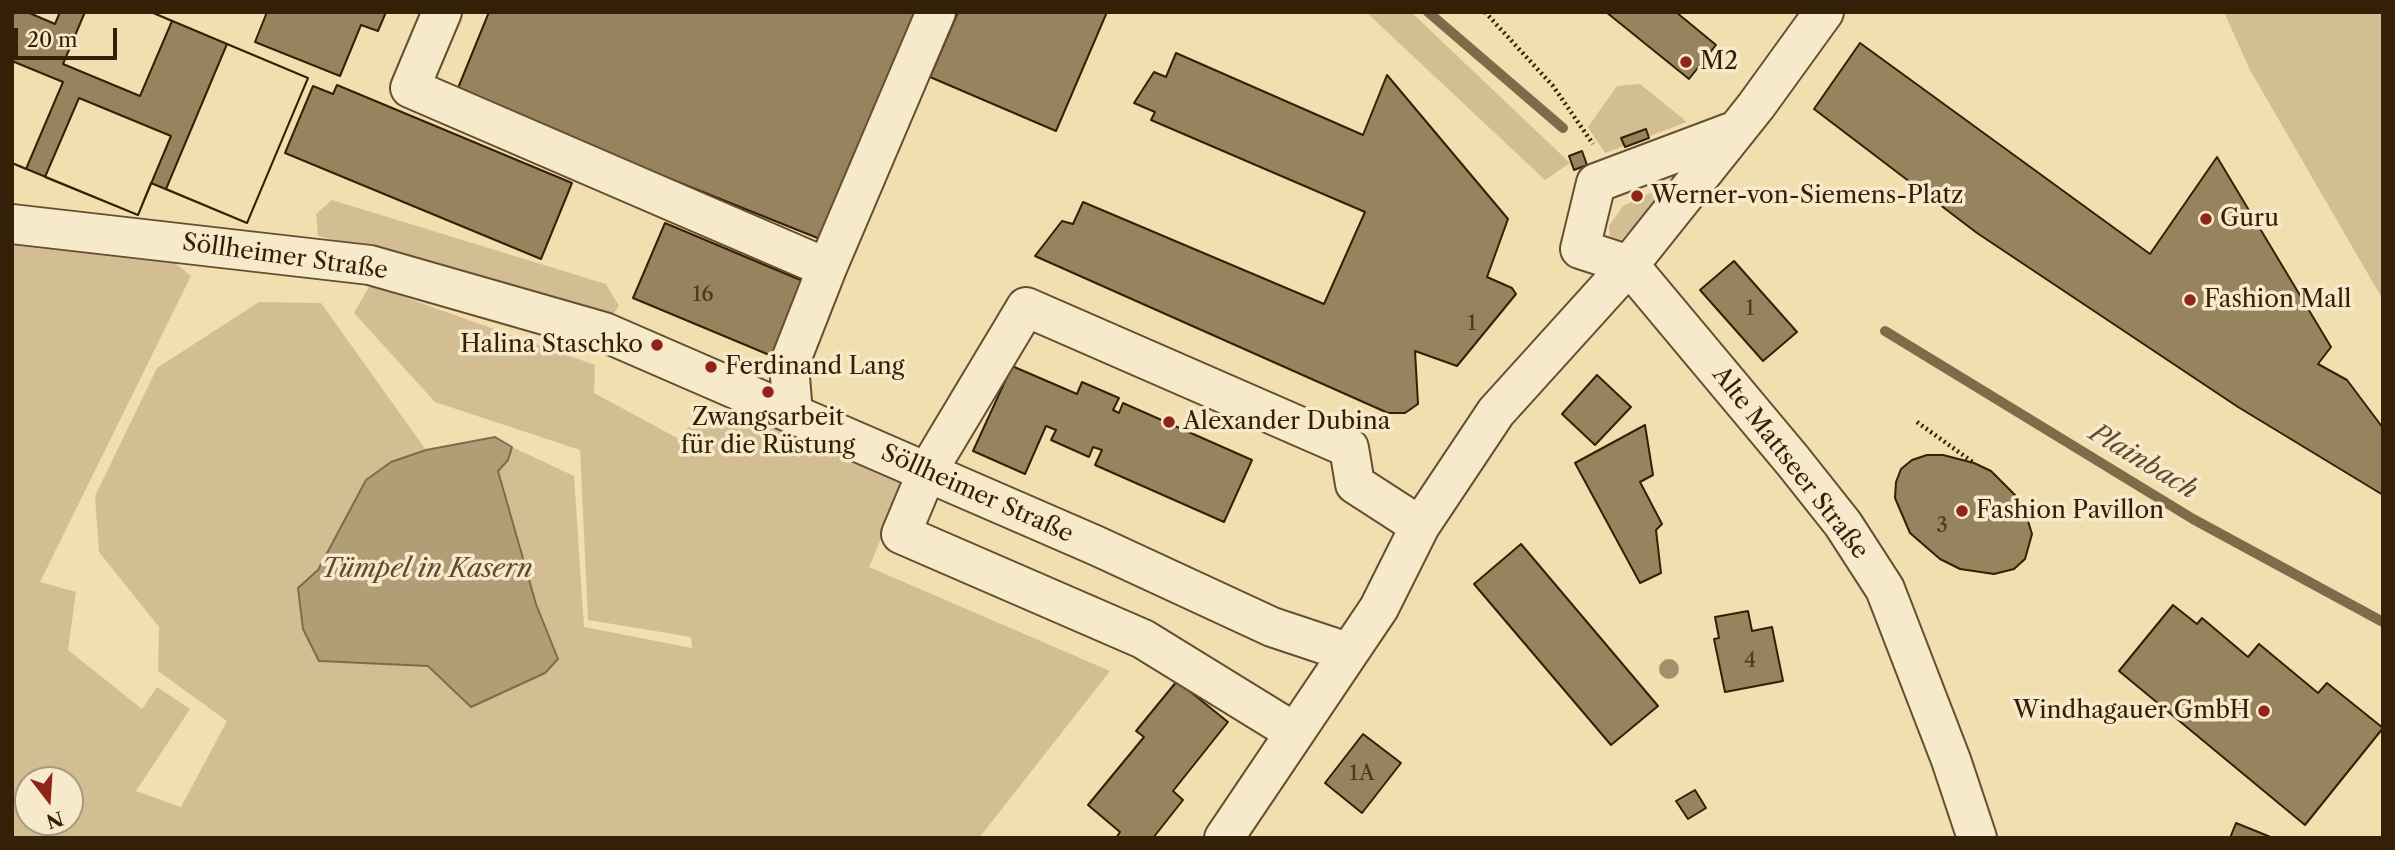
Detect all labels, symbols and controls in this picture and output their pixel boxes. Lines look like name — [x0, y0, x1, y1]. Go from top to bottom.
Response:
scale bar — [18, 14, 121, 58]
text: 20 m — [27, 27, 78, 52]
place label: M2 — [1700, 48, 1738, 76]
marker: M2 — [1678, 54, 1694, 70]
place label: Werner-von-Siemens-Platz — [1651, 182, 1963, 210]
marker: Werner-von-Siemens-Platz — [1629, 188, 1645, 204]
place label: Guru — [2220, 205, 2279, 233]
marker: Guru — [2198, 211, 2214, 227]
street label: Söllheimer Straße — [180, 228, 390, 286]
house number: 16 — [692, 282, 714, 308]
place label: Fashion Mall — [2204, 286, 2351, 314]
marker: Fashion Mall — [2182, 292, 2198, 308]
house number: 1 — [1746, 296, 1754, 322]
house number: 1 — [1468, 311, 1476, 337]
place label: Halina Staschko — [460, 331, 643, 359]
marker: Halina Staschko — [649, 337, 665, 353]
place label: Ferdinand Lang — [725, 353, 905, 381]
marker: Ferdinand Lang — [703, 359, 719, 375]
street label: Alte Mattseer Straße — [1706, 361, 1874, 565]
marker: Zwangsarbeit für die Rüstung — [760, 384, 776, 400]
place label: Zwangsarbeit für die Rüstung — [681, 404, 855, 460]
place label: Alexander Dubina — [1183, 408, 1390, 436]
marker: Alexander Dubina — [1161, 414, 1177, 430]
water label: Plainbach — [2083, 418, 2203, 506]
street label: Söllheimer Straße — [877, 439, 1077, 549]
place label: Fashion Pavillon — [1976, 497, 2164, 525]
marker: Fashion Pavillon — [1954, 503, 1970, 519]
house number: 3 — [1936, 513, 1948, 539]
water label: Tümpel in Kasern — [321, 553, 533, 585]
house number: 4 — [1744, 648, 1756, 674]
place label: Windhagauer GmbH — [2013, 697, 2250, 725]
marker: Windhagauer GmbH — [2256, 703, 2272, 719]
house number: 1A — [1349, 761, 1375, 787]
north arrow — [14, 766, 84, 836]
text: N — [43, 806, 66, 833]

